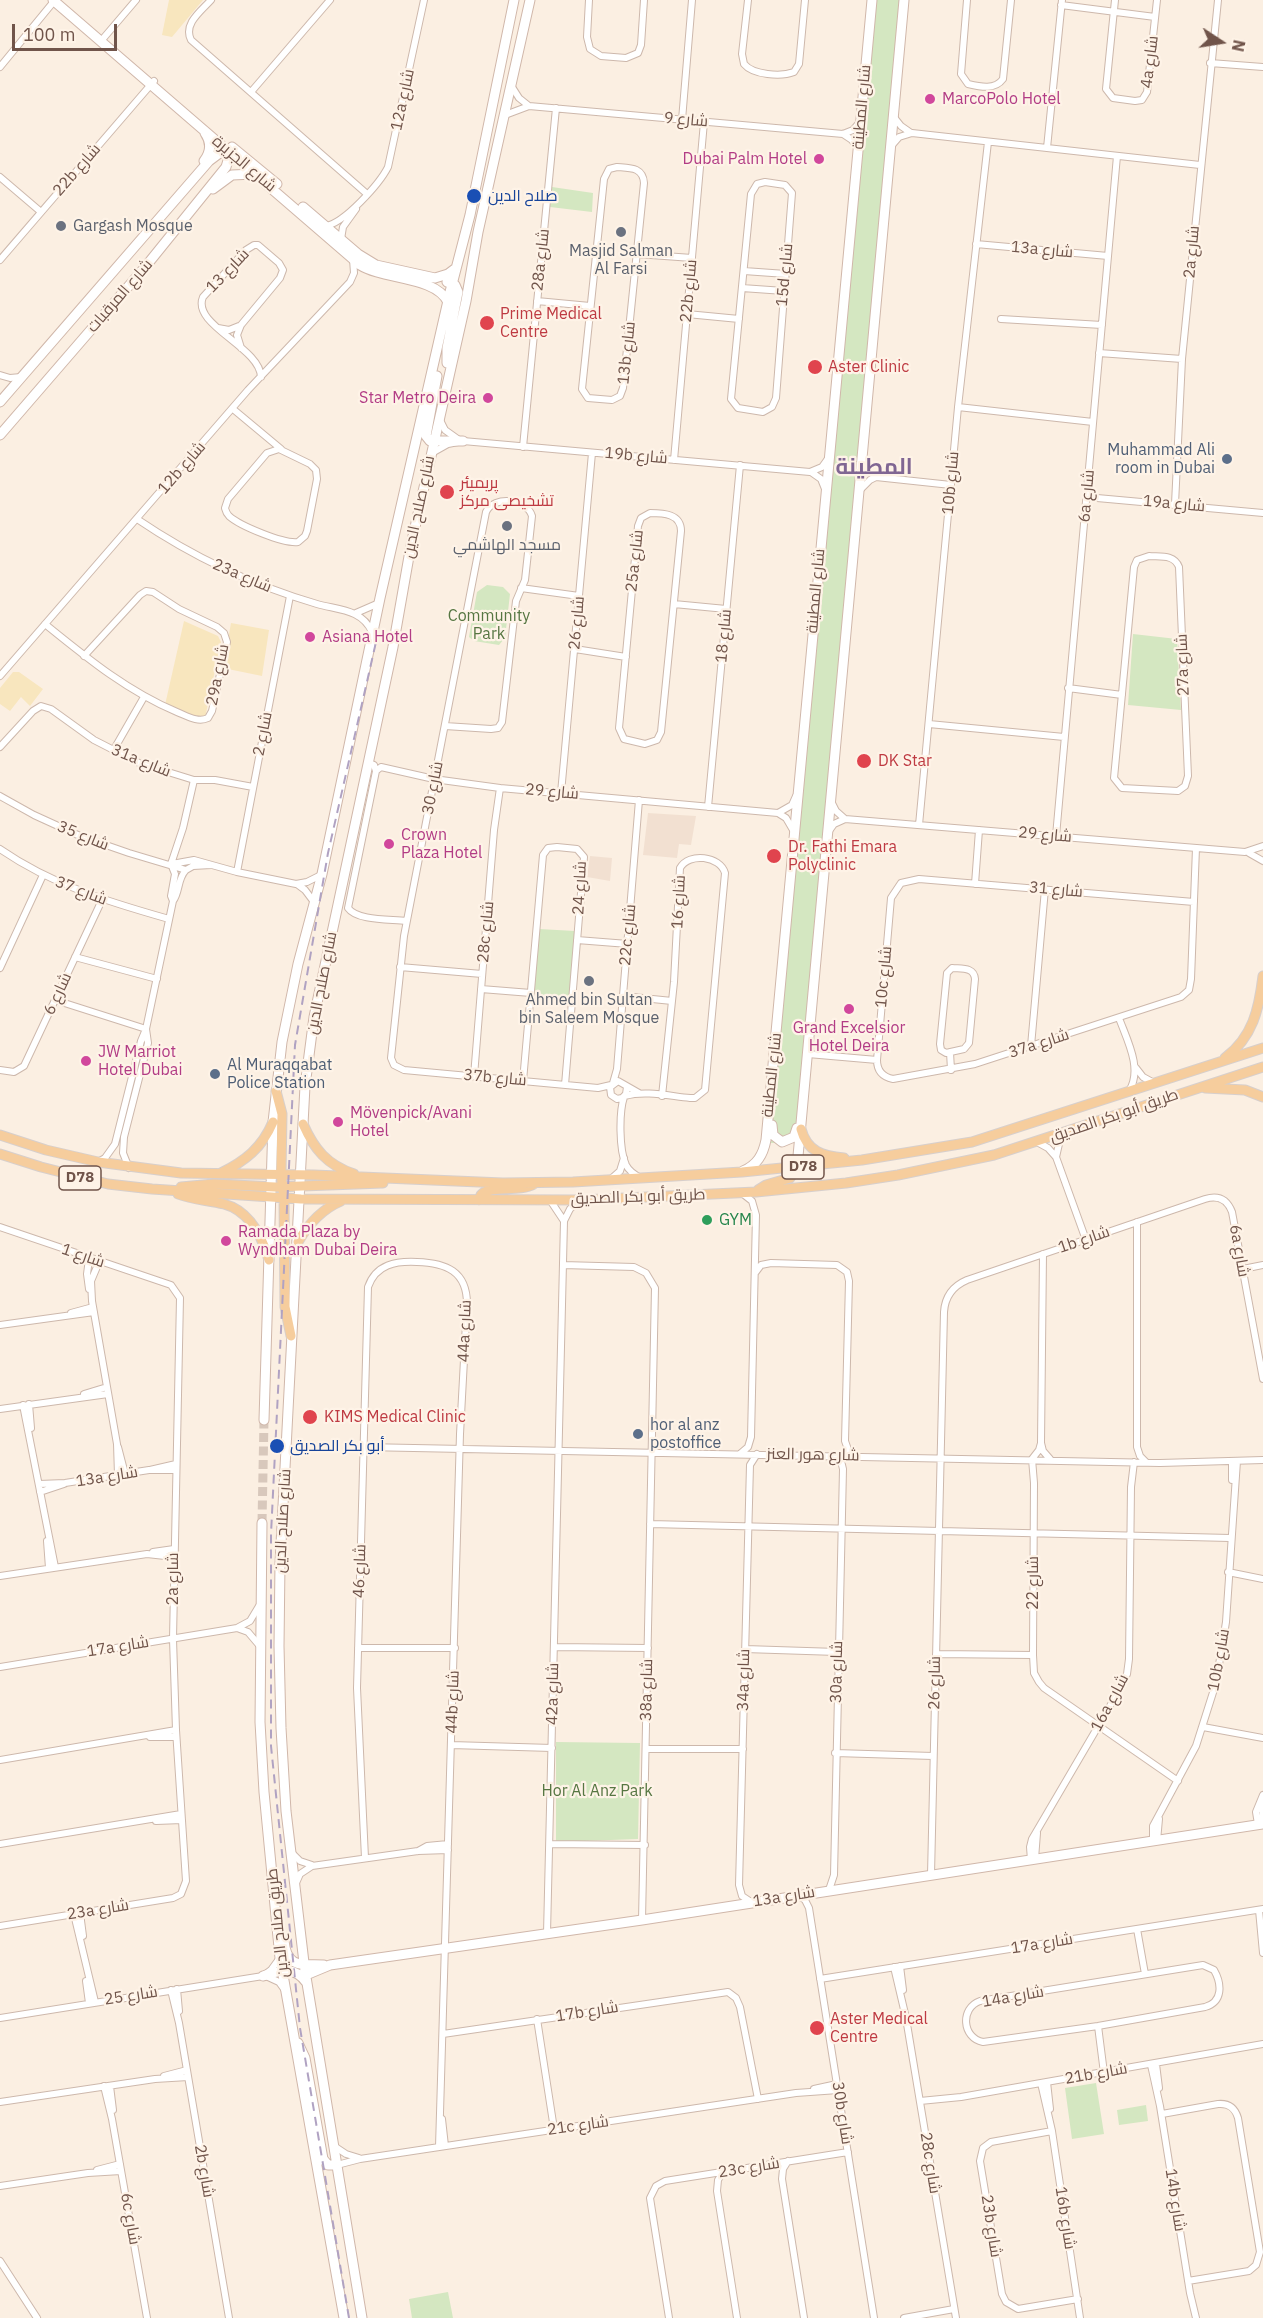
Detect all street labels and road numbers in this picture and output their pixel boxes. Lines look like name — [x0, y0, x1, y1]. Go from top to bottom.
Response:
street label: 4a شارع — [1137, 35, 1163, 89]
street label: شارع المطينة — [849, 64, 875, 150]
street label: 12a شارع — [387, 67, 419, 133]
street label: شارع 9 — [663, 109, 709, 131]
street label: شارع الجزيرة — [208, 132, 280, 196]
street label: 22b شارع — [49, 140, 105, 200]
street label: 2a شارع — [1180, 225, 1204, 279]
street label: 28a شارع — [528, 228, 554, 292]
street label: 13a شارع — [1010, 238, 1074, 262]
street label: 15d شارع — [773, 243, 797, 307]
street label: شارع 13 — [202, 245, 254, 297]
street label: شارع المرقبات — [83, 255, 157, 337]
street label: 22b شارع — [677, 259, 701, 323]
street label: 13b شارع — [614, 321, 640, 385]
street label: 12b شارع — [154, 438, 210, 498]
street label: 19b شارع — [604, 444, 668, 468]
street label: 10b شارع — [939, 451, 963, 515]
street label: شارع صلاح الدين — [399, 454, 439, 560]
street label: 6a شارع — [1075, 469, 1099, 523]
street label: 19a شارع — [1142, 492, 1206, 516]
street label: 25a شارع — [622, 529, 648, 593]
street label: شارع المطينة — [803, 548, 829, 634]
street label: 23a شارع — [209, 555, 275, 597]
street label: شارع 26 — [565, 595, 589, 651]
street label: شارع 18 — [712, 608, 736, 664]
street label: 27a شارع — [1172, 633, 1194, 697]
street label: 29a شارع — [203, 642, 233, 708]
street label: شارع 2 — [249, 710, 277, 758]
street label: 31a شارع — [108, 740, 174, 782]
street label: شارع 30 — [418, 760, 448, 816]
street label: شارع 29 — [524, 780, 580, 804]
street label: شارع 35 — [54, 817, 112, 855]
street label: شارع 29 — [1017, 823, 1073, 847]
street label: شارع 24 — [569, 861, 591, 915]
street label: شارع 37 — [52, 872, 110, 910]
street label: شارع 16 — [668, 875, 690, 929]
street label: شارع 31 — [1028, 878, 1084, 902]
street label: 28c شارع — [474, 900, 498, 964]
street label: 22c شارع — [616, 903, 640, 967]
street label: شارع صلاح الدين — [303, 930, 341, 1036]
street label: 10c شارع — [872, 945, 896, 1009]
street label: شارع 6 — [40, 970, 76, 1018]
street label: 37a شارع — [1006, 1025, 1072, 1063]
street label: شارع المطينة — [758, 1032, 786, 1118]
street label: 37b شارع — [463, 1066, 527, 1090]
street label: طريق أبو بكر الصديق — [1047, 1085, 1181, 1147]
road number: D78 — [782, 1155, 824, 1179]
road number: D78 — [59, 1166, 101, 1190]
street label: طريق أبو بكر الصديق — [570, 1185, 706, 1209]
street label: 1b شارع — [1056, 1222, 1112, 1258]
street label: 6a شارع — [1225, 1223, 1253, 1279]
street label: شارع 1 — [59, 1240, 107, 1272]
street label: 44a شارع — [454, 1299, 476, 1363]
street label: شارع هور العنز — [766, 1445, 860, 1465]
street label: 13a شارع — [75, 1463, 139, 1491]
street label: شارع صلاح الدين — [271, 1468, 295, 1574]
street label: شارع 46 — [349, 1544, 371, 1598]
street label: 2a شارع — [163, 1553, 183, 1605]
street label: شارع 22 — [1023, 1556, 1043, 1610]
street label: 10b شارع — [1204, 1627, 1234, 1693]
street label: 17a شارع — [86, 1633, 150, 1661]
street label: 30a شارع — [827, 1641, 847, 1703]
street label: 34a شارع — [734, 1649, 754, 1711]
street label: شارع 26 — [925, 1656, 945, 1710]
street label: 38a شارع — [637, 1659, 657, 1721]
street label: 42a شارع — [543, 1663, 563, 1725]
street label: 44b شارع — [442, 1670, 464, 1734]
street label: 16a شارع — [1087, 1671, 1133, 1735]
street label: طريق صلاح الدين — [263, 1867, 293, 1979]
street label: 13a شارع — [752, 1883, 816, 1911]
street label: 23a شارع — [66, 1896, 130, 1924]
street label: 17a شارع — [1010, 1930, 1074, 1958]
street label: شارع 25 — [103, 1982, 159, 2010]
street label: 14a شارع — [981, 1982, 1045, 2012]
street label: 17b شارع — [554, 1998, 620, 2026]
street label: 21b شارع — [1063, 2059, 1129, 2089]
street label: 30b شارع — [828, 2080, 856, 2146]
street label: 21c شارع — [546, 2112, 610, 2140]
street label: 28c شارع — [916, 2131, 944, 2195]
street label: 2b شارع — [190, 2143, 218, 2199]
street label: 23c شارع — [717, 2154, 781, 2182]
street label: 14b شارع — [1161, 2167, 1189, 2233]
street label: 16b شارع — [1051, 2185, 1079, 2251]
street label: 6c شارع — [116, 2192, 144, 2246]
street label: 23b شارع — [977, 2193, 1005, 2259]

